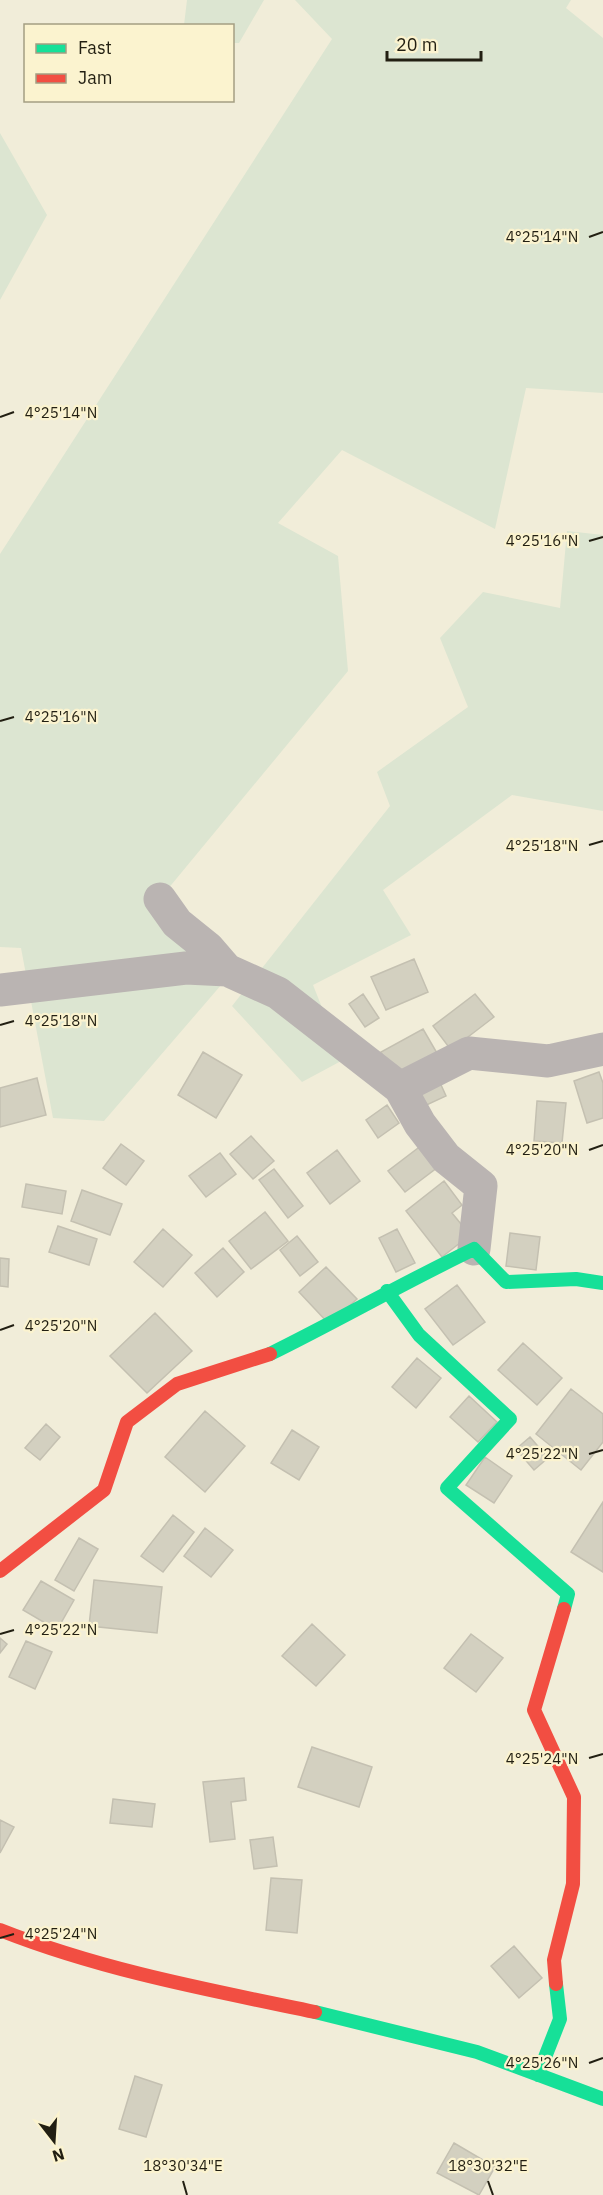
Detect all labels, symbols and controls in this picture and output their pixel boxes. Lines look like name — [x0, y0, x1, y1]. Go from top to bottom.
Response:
legend — [24, 24, 234, 102]
scale bar — [387, 24, 482, 62]
text: 20 m — [396, 33, 438, 56]
text: Fast — [78, 36, 112, 59]
text: Jam — [78, 66, 113, 89]
text: 4°25'14"N — [506, 227, 578, 246]
text: 4°25'14"N — [25, 403, 97, 422]
text: 4°25'16"N — [506, 531, 578, 550]
text: 4°25'16"N — [25, 707, 97, 726]
text: 4°25'18"N — [506, 836, 578, 855]
text: 4°25'18"N — [25, 1011, 97, 1030]
text: 4°25'20"N — [506, 1140, 578, 1159]
text: 4°25'20"N — [25, 1316, 97, 1335]
text: 4°25'22"N — [506, 1444, 578, 1463]
text: 4°25'22"N — [25, 1620, 97, 1639]
text: 4°25'24"N — [506, 1749, 578, 1768]
text: 4°25'24"N — [25, 1924, 97, 1943]
text: 4°25'26"N — [506, 2053, 578, 2072]
north arrow — [24, 2111, 84, 2171]
text: N — [50, 2144, 67, 2167]
text: 18°30'34"E — [143, 2156, 223, 2175]
text: 18°30'32"E — [448, 2156, 528, 2175]

